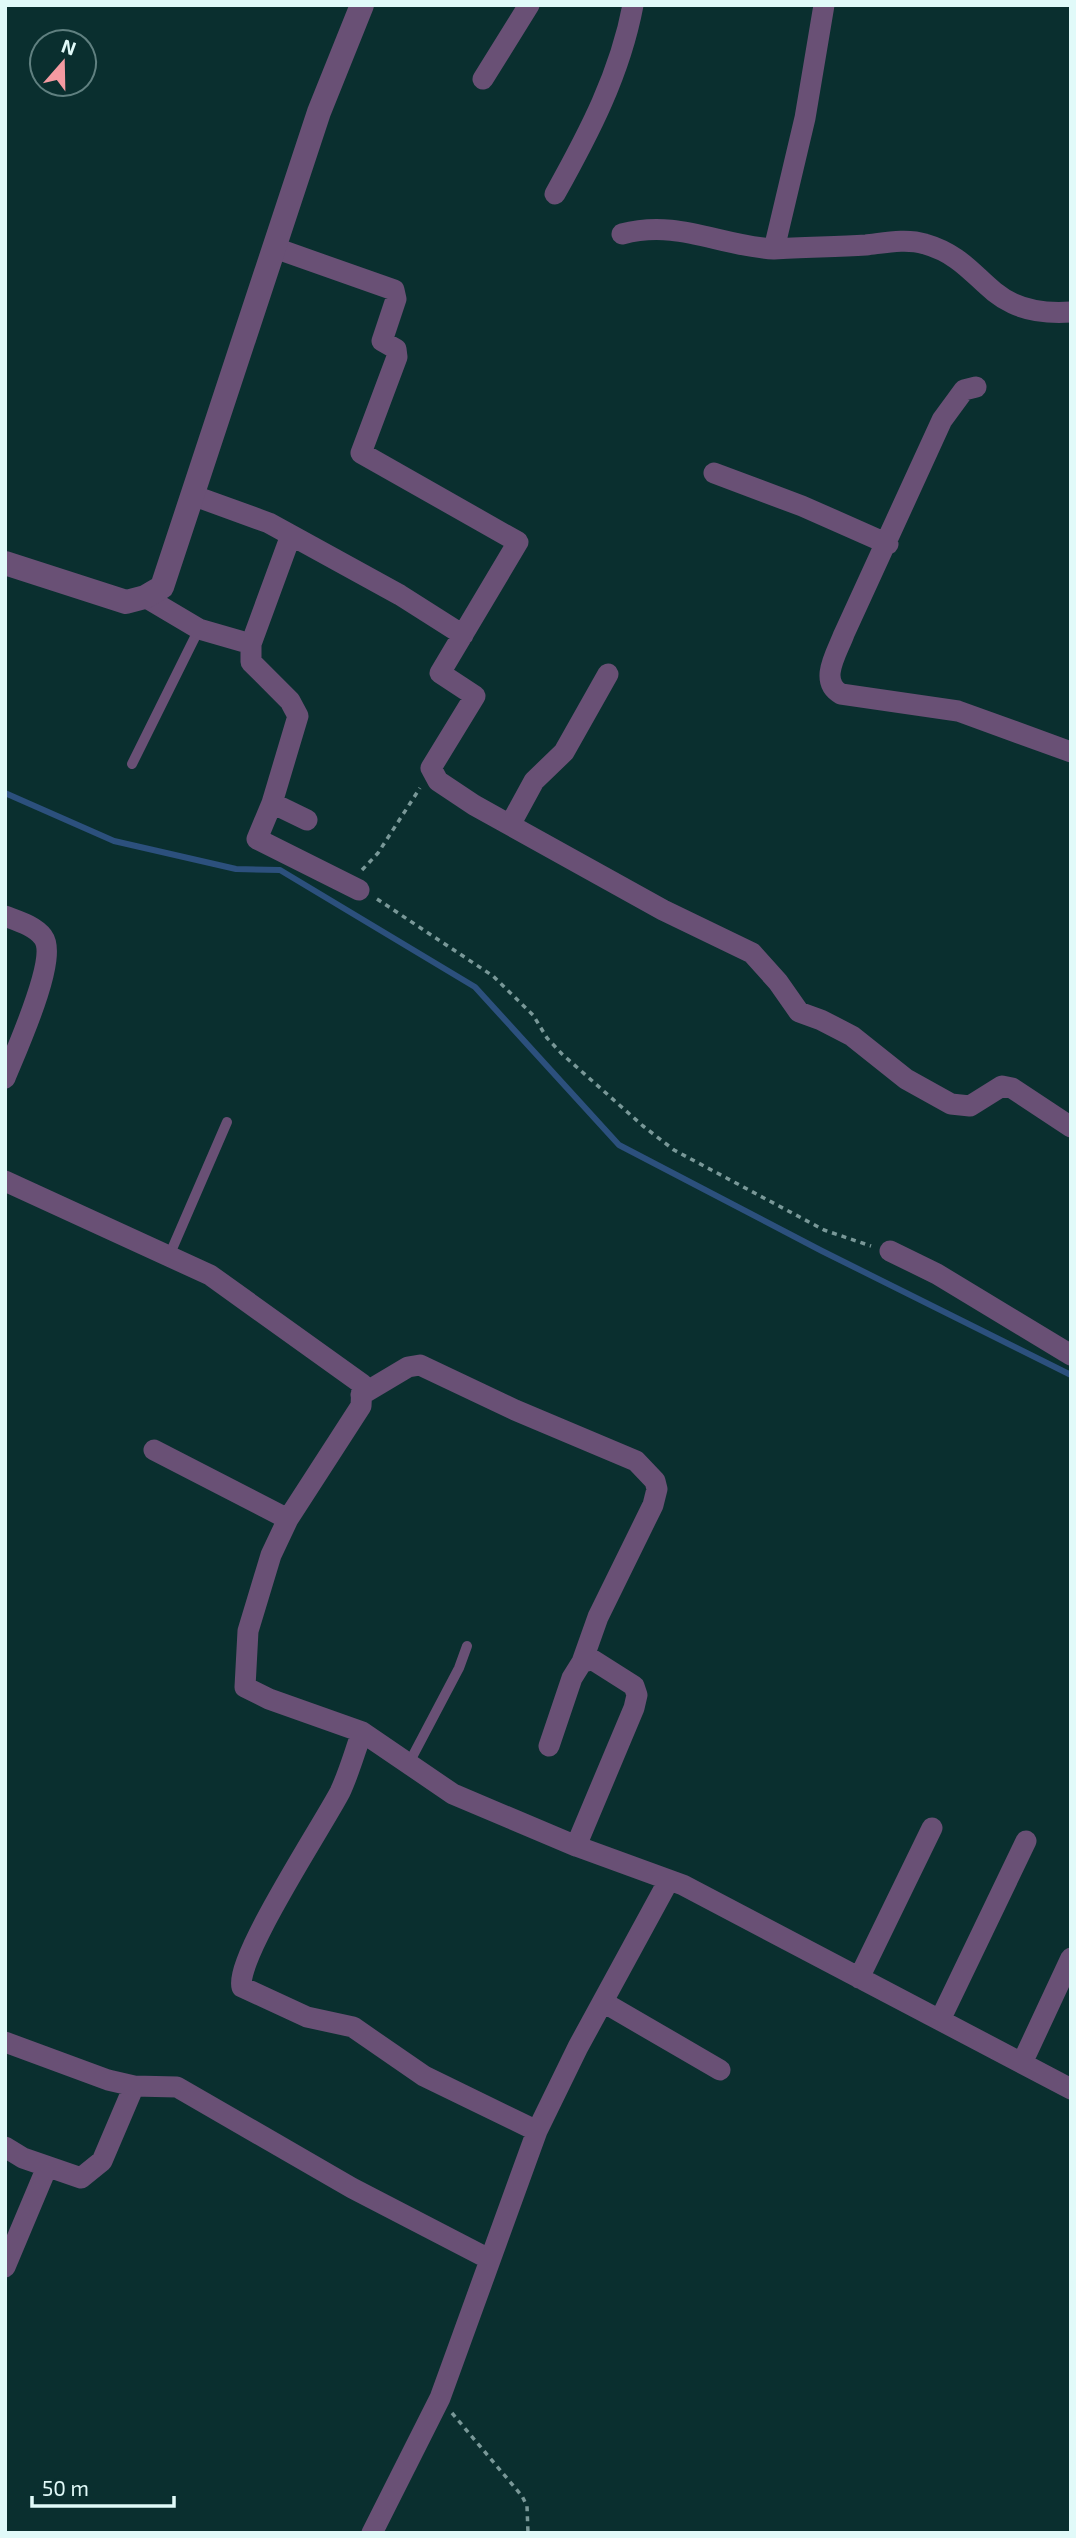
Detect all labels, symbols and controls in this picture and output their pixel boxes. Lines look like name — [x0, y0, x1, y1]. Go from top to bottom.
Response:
north arrow — [28, 28, 98, 98]
text: N — [59, 33, 79, 60]
scale bar — [32, 2464, 173, 2508]
text: 50 m — [42, 2475, 89, 2500]

